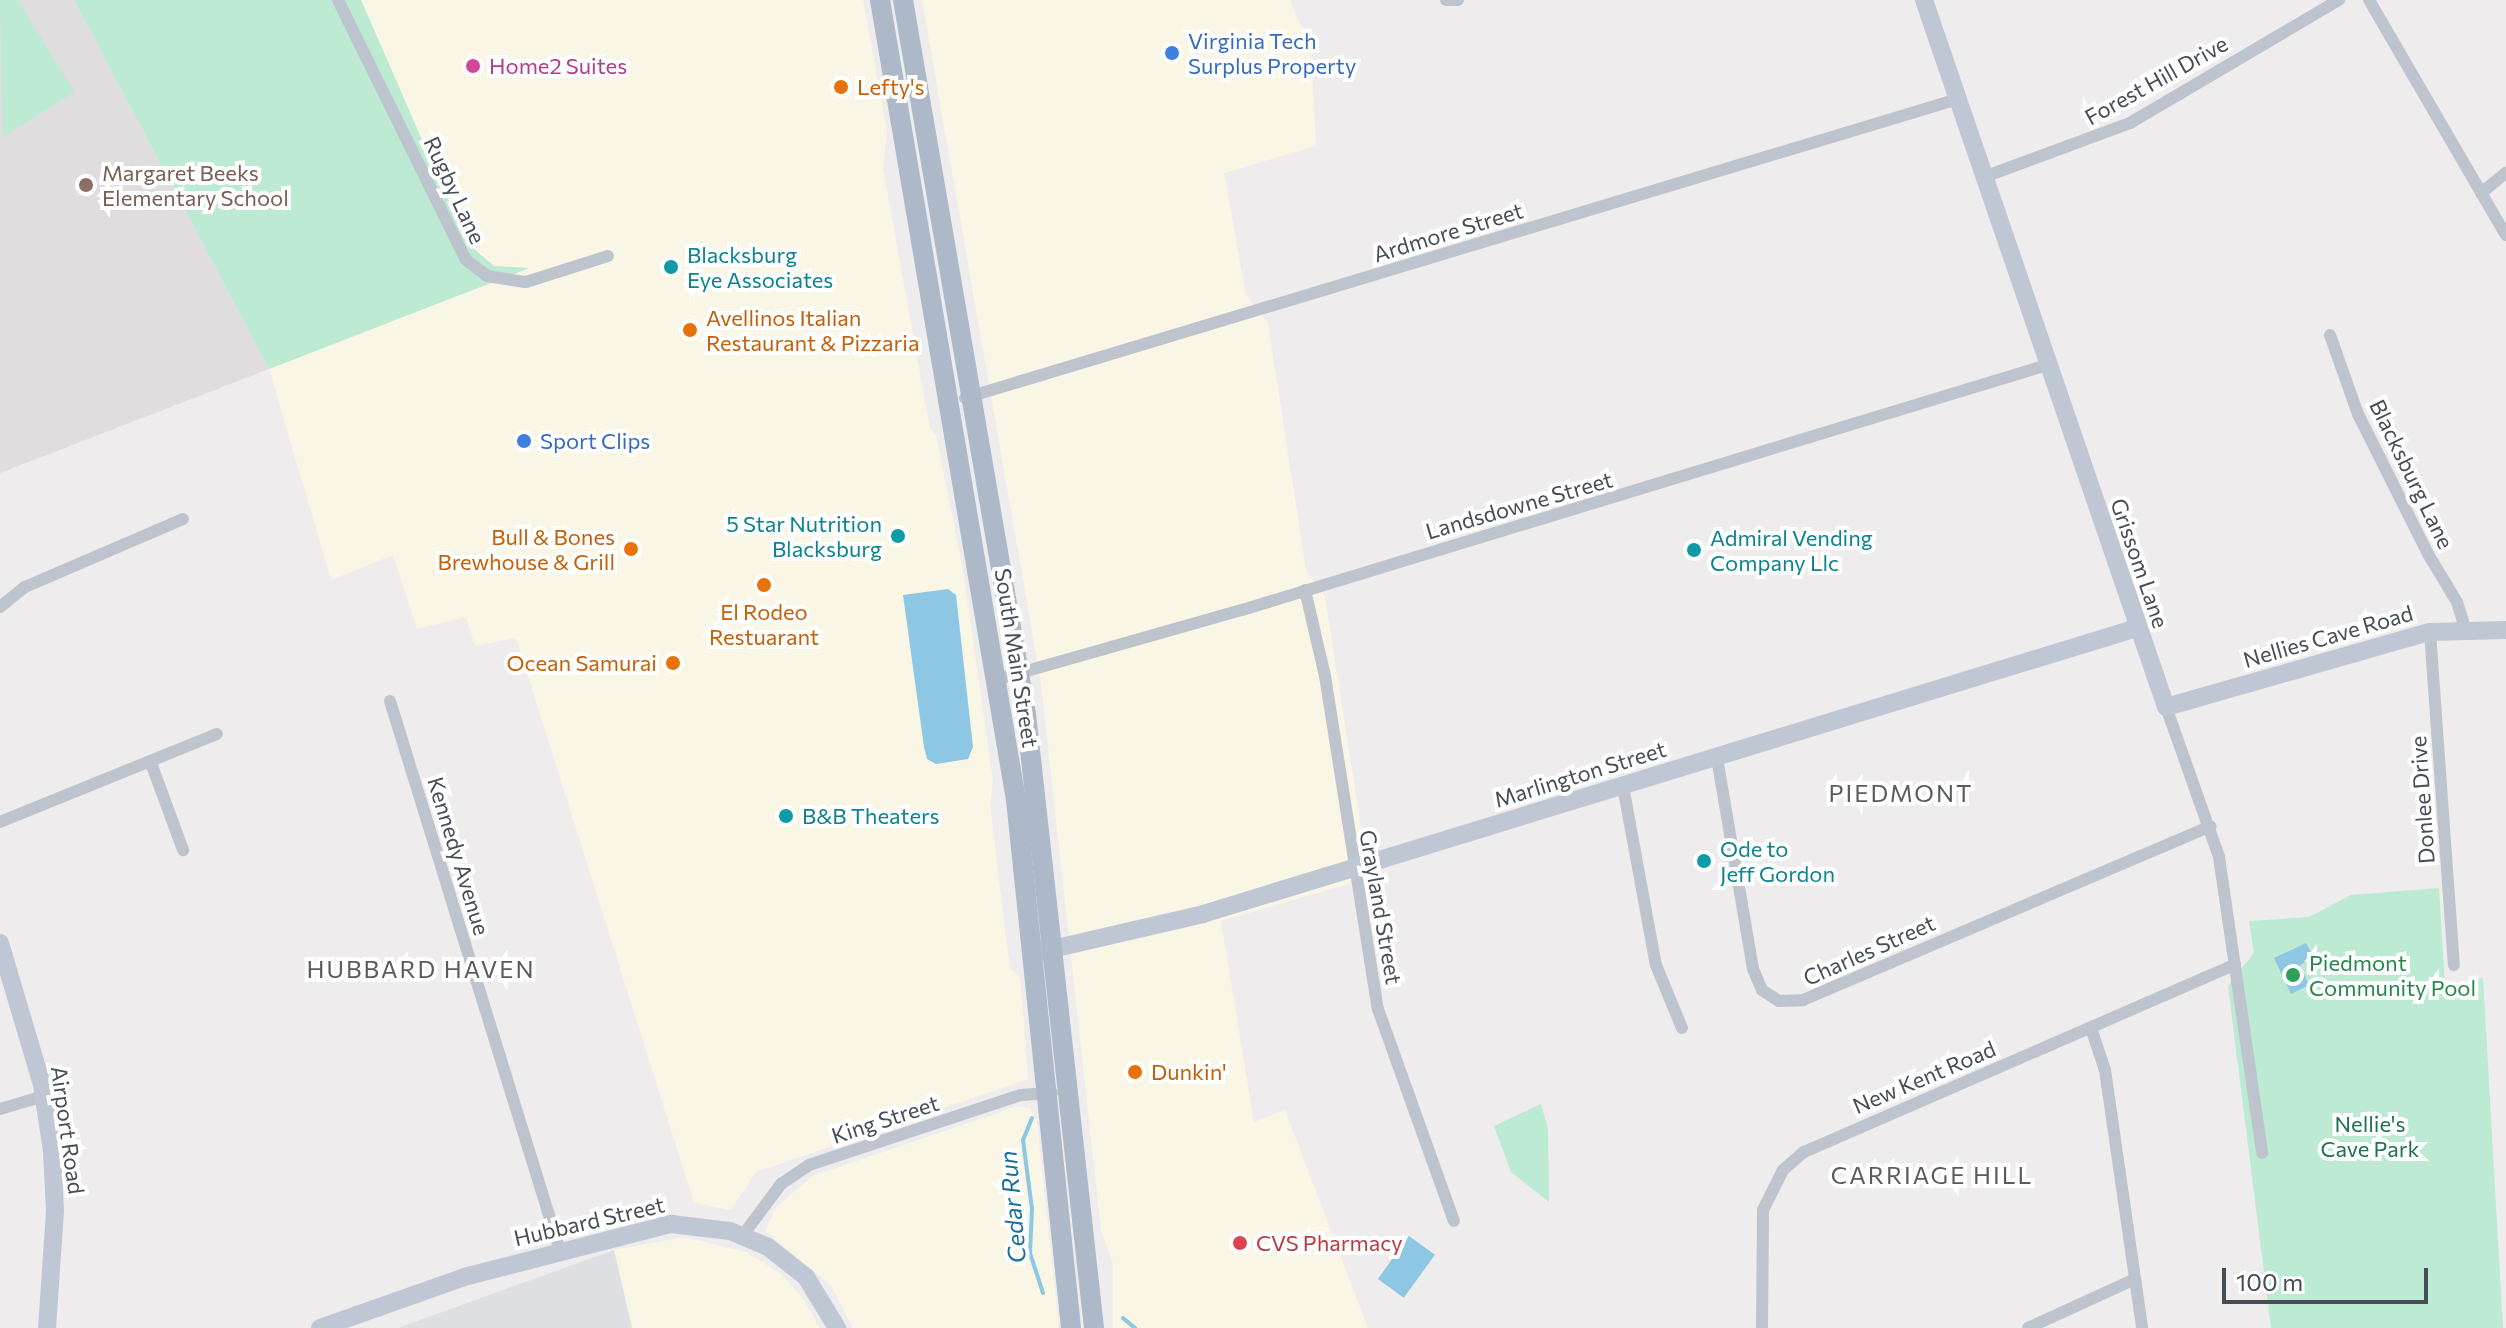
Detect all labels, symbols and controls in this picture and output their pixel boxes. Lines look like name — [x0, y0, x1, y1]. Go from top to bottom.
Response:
place label: Virginia Tech Surplus Property — [1188, 27, 1356, 78]
street label: Forest Hill Drive — [2080, 30, 2232, 130]
marker: Virginia Tech Surplus Property — [1163, 44, 1181, 62]
place label: Home2 Suites — [489, 53, 627, 79]
marker: Home2 Suites — [464, 57, 482, 75]
place label: Lefty's — [857, 74, 925, 100]
marker: Lefty's — [832, 78, 850, 96]
street label: Rugby Lane — [419, 132, 491, 248]
place label: Margaret Beeks Elementary School — [102, 159, 289, 210]
marker: Margaret Beeks Elementary School — [77, 176, 95, 194]
street label: Ardmore Street — [1370, 197, 1526, 267]
place label: Blacksburg Eye Associates — [687, 241, 833, 292]
marker: Blacksburg Eye Associates — [662, 258, 680, 276]
place label: Avellinos Italian Restaurant & Pizzaria — [706, 304, 919, 356]
marker: Avellinos Italian Restaurant & Pizzaria — [681, 321, 699, 339]
street label: Blacksburg Lane — [2364, 395, 2460, 553]
place label: Sport Clips — [540, 428, 650, 454]
marker: Sport Clips — [515, 432, 533, 450]
street label: Landsdowne Street — [1423, 466, 1615, 544]
street label: Grissom Lane — [2105, 495, 2175, 631]
place label: 5 Star Nutrition Blacksburg — [726, 510, 882, 562]
place label: Bull & Bones Brewhouse & Grill — [437, 523, 615, 574]
place label: Admiral Vending Company Llc — [1710, 524, 1873, 576]
marker: 5 Star Nutrition Blacksburg — [889, 527, 907, 545]
marker: Bull & Bones Brewhouse & Grill — [622, 540, 640, 558]
marker: Admiral Vending Company Llc — [1685, 541, 1703, 559]
street label: South Main Street — [990, 566, 1044, 750]
marker: El Rodeo Restuarant — [755, 576, 773, 594]
place label: El Rodeo Restuarant — [709, 598, 819, 650]
street label: Nellies Cave Road — [2240, 599, 2416, 673]
place label: Ocean Samurai — [507, 650, 657, 676]
marker: Ocean Samurai — [664, 654, 682, 672]
street label: Marlington Street — [1491, 735, 1669, 813]
street label: Donlee Drive — [2404, 735, 2440, 865]
street label: Kennedy Avenue — [422, 774, 496, 938]
district label: PIEDMONT — [1829, 779, 1973, 807]
place label: B&B Theaters — [802, 803, 939, 829]
marker: B&B Theaters — [777, 807, 795, 825]
street label: Grayland Street — [1354, 828, 1408, 986]
place label: Ode to Jeff Gordon — [1720, 835, 1835, 886]
marker: Ode to Jeff Gordon — [1695, 852, 1713, 870]
street label: Charles Street — [1799, 909, 1939, 991]
place label: Piedmont Community Pool — [2309, 949, 2476, 1000]
district label: HUBBARD HAVEN — [307, 955, 535, 983]
marker: Piedmont Community Pool — [2284, 966, 2302, 984]
street label: New Kent Road — [1849, 1035, 1999, 1119]
place label: Dunkin' — [1151, 1059, 1227, 1085]
marker: Dunkin' — [1126, 1063, 1144, 1081]
street label: Airport Road — [46, 1064, 90, 1196]
street label: King Street — [828, 1089, 942, 1149]
park label: Nellie's Cave Park — [2320, 1110, 2420, 1162]
water label: Cedar Run — [993, 1150, 1031, 1264]
district label: CARRIAGE HILL — [1831, 1161, 2033, 1189]
street label: Hubbard Street — [511, 1191, 667, 1251]
place label: CVS Pharmacy — [1256, 1230, 1403, 1256]
marker: CVS Pharmacy — [1231, 1234, 1249, 1252]
scale bar — [2226, 1252, 2432, 1302]
text: 100 m — [2236, 1267, 2303, 1296]

